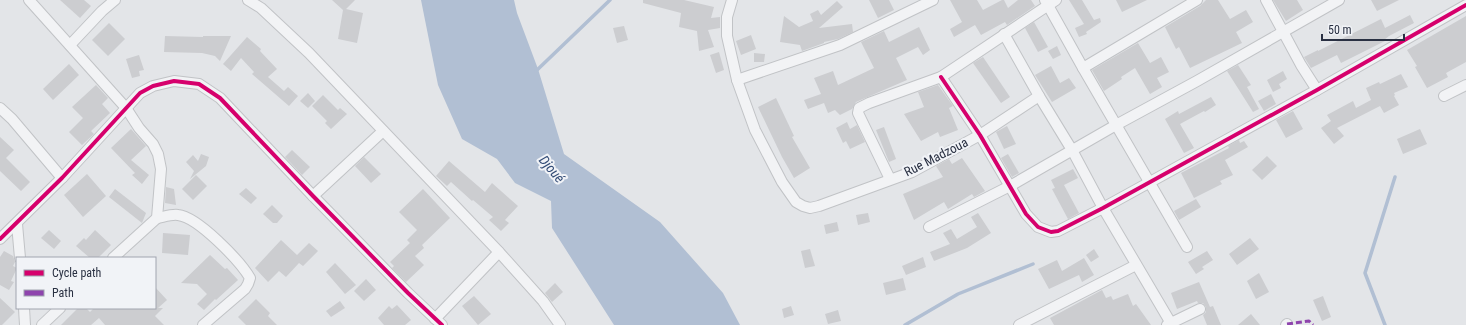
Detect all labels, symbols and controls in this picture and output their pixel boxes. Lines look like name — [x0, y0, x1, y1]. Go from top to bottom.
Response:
scale bar — [1322, 16, 1404, 42]
text: 50 m — [1328, 23, 1352, 37]
street label: Rue Madzoua — [902, 135, 970, 179]
water label: Djoué — [536, 152, 568, 186]
legend — [16, 257, 156, 309]
text: Cycle path — [52, 266, 102, 280]
text: Path — [52, 286, 74, 300]

